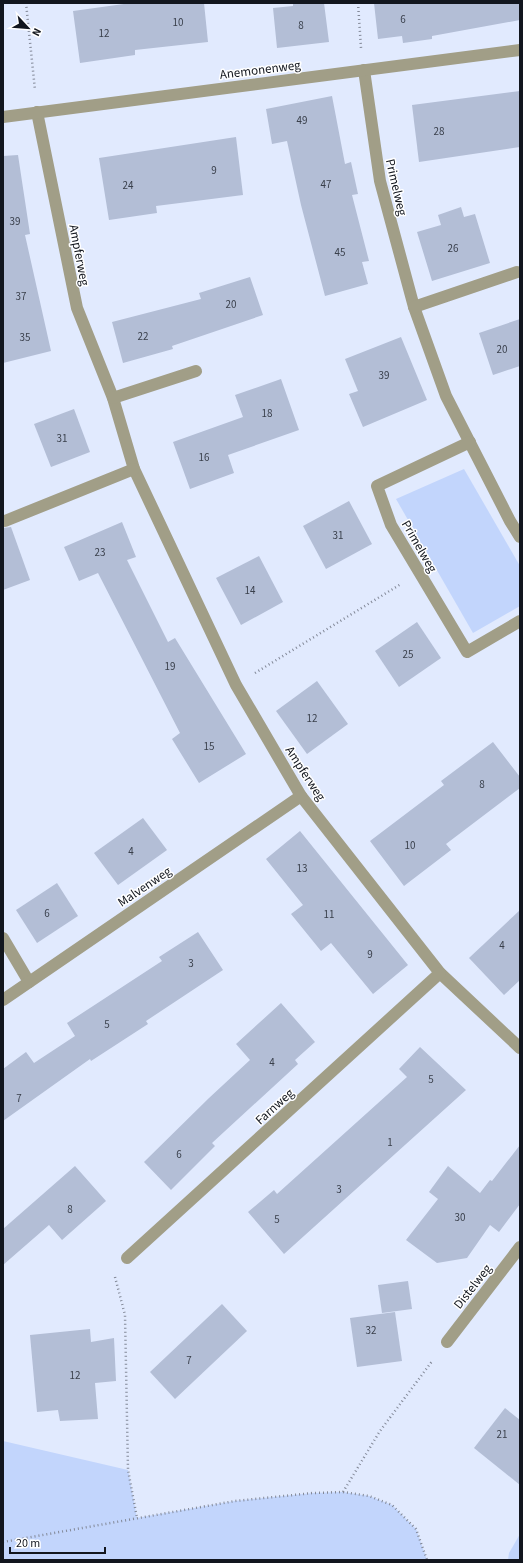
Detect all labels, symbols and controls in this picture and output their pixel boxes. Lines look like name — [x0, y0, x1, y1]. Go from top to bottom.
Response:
north arrow — [8, 8, 48, 48]
house number: 6 — [400, 12, 406, 27]
house number: 10 — [173, 15, 183, 30]
house number: 8 — [298, 18, 304, 33]
text: N — [28, 26, 45, 39]
house number: 12 — [99, 26, 109, 41]
street label: Anemonenweg — [219, 56, 302, 84]
house number: 49 — [297, 113, 307, 128]
house number: 28 — [434, 124, 445, 139]
street label: Primelweg — [381, 157, 411, 218]
house number: 9 — [211, 163, 217, 178]
house number: 47 — [321, 177, 331, 192]
house number: 24 — [123, 178, 134, 193]
house number: 39 — [10, 214, 20, 229]
street label: Ampferweg — [64, 223, 94, 288]
house number: 26 — [448, 241, 459, 256]
house number: 45 — [335, 245, 345, 260]
house number: 37 — [16, 289, 26, 304]
house number: 20 — [226, 297, 236, 312]
house number: 22 — [138, 329, 148, 344]
house number: 35 — [20, 330, 30, 345]
house number: 20 — [497, 342, 507, 357]
house number: 39 — [379, 368, 389, 383]
house number: 18 — [262, 406, 273, 421]
house number: 31 — [57, 431, 67, 446]
house number: 16 — [199, 450, 210, 465]
street label: Primelweg — [397, 517, 442, 576]
house number: 31 — [333, 528, 343, 543]
house number: 23 — [95, 545, 105, 560]
house number: 14 — [245, 583, 256, 598]
house number: 25 — [403, 647, 413, 662]
house number: 19 — [165, 659, 175, 674]
house number: 12 — [307, 711, 317, 726]
house number: 15 — [204, 739, 214, 754]
street label: Ampferweg — [281, 743, 330, 805]
house number: 8 — [479, 777, 485, 792]
house number: 10 — [405, 838, 415, 853]
house number: 4 — [128, 844, 134, 859]
house number: 13 — [297, 861, 307, 876]
street label: Malvenweg — [114, 862, 175, 911]
house number: 6 — [44, 906, 50, 921]
house number: 11 — [324, 907, 334, 922]
house number: 4 — [499, 938, 505, 953]
house number: 9 — [367, 947, 373, 962]
house number: 3 — [188, 956, 194, 971]
house number: 5 — [104, 1017, 110, 1032]
house number: 4 — [269, 1055, 275, 1070]
house number: 5 — [428, 1072, 434, 1087]
street label: Farnweg — [251, 1084, 298, 1129]
house number: 7 — [16, 1091, 22, 1106]
house number: 1 — [387, 1135, 393, 1150]
house number: 6 — [176, 1147, 182, 1162]
house number: 3 — [336, 1182, 342, 1197]
house number: 8 — [67, 1202, 73, 1217]
house number: 30 — [455, 1210, 465, 1225]
house number: 5 — [274, 1212, 280, 1227]
street label: Distelweg — [450, 1260, 496, 1313]
house number: 32 — [366, 1323, 376, 1338]
house number: 7 — [186, 1353, 192, 1368]
house number: 12 — [70, 1368, 80, 1383]
house number: 21 — [497, 1427, 507, 1442]
scale bar — [10, 1529, 105, 1555]
text: 20 m — [16, 1535, 40, 1552]

